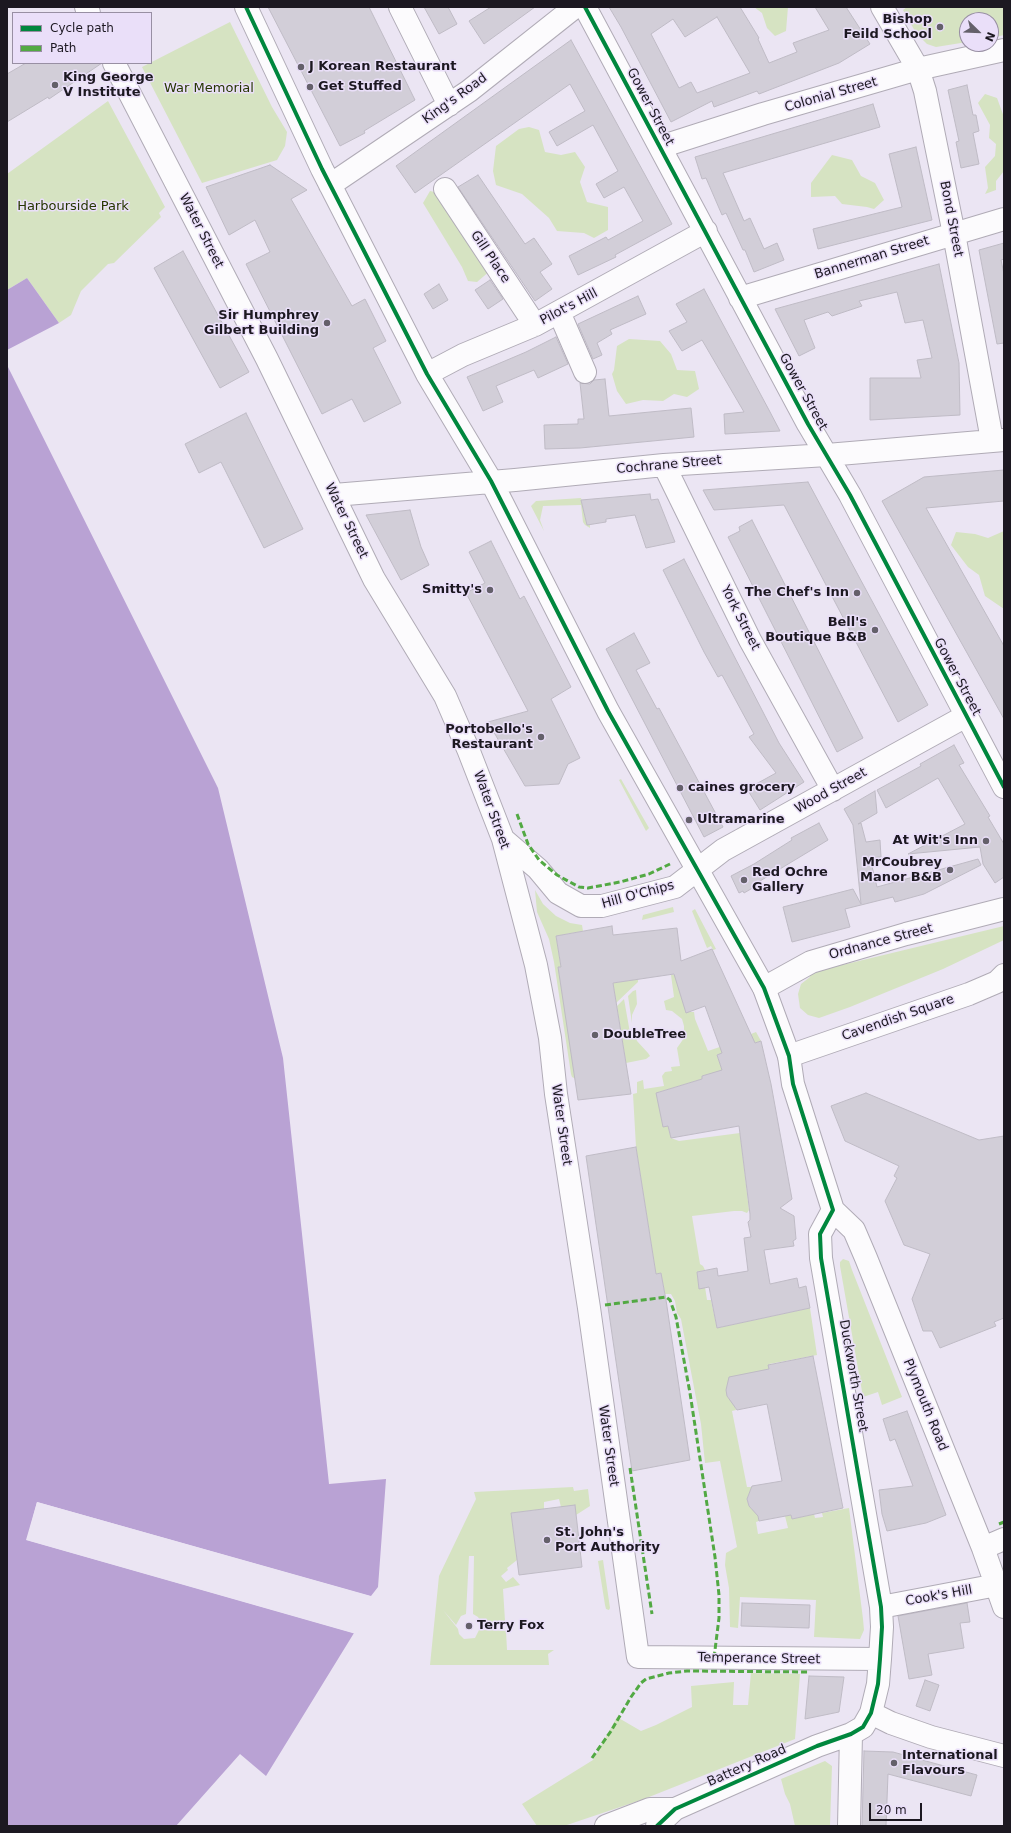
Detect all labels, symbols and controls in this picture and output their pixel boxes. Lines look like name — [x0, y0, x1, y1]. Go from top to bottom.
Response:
legend — [12, 12, 152, 64]
place label: Bishop Feild School — [843, 12, 932, 43]
north arrow — [959, 12, 999, 52]
text: Cycle path — [50, 21, 114, 35]
marker: Bishop Feild School — [935, 22, 945, 32]
text: N — [982, 30, 997, 43]
text: Path — [50, 41, 76, 55]
place label: J Korean Restaurant — [309, 59, 456, 75]
marker: J Korean Restaurant — [296, 62, 306, 72]
street label: Gower Street — [623, 66, 677, 148]
place label: King George V Institute — [63, 70, 154, 101]
street label: King's Road — [420, 70, 490, 128]
street label: Colonial Street — [783, 74, 879, 116]
place label: Get Stuffed — [318, 79, 402, 95]
marker: King George V Institute — [50, 80, 60, 90]
park label: War Memorial — [164, 81, 254, 97]
marker: Get Stuffed — [305, 82, 315, 92]
street label: Bond Street — [936, 180, 966, 258]
street label: Water Street — [175, 191, 227, 271]
park label: Harbourside Park — [17, 199, 129, 215]
street label: Gill Place — [467, 228, 513, 286]
street label: Bannerman Street — [813, 233, 931, 283]
street label: Pilot's Hill — [538, 285, 600, 329]
place label: Sir Humphrey Gilbert Building — [204, 308, 319, 339]
marker: Sir Humphrey Gilbert Building — [322, 318, 332, 328]
street label: Gower Street — [775, 351, 831, 433]
street label: Cochrane Street — [616, 453, 722, 477]
street label: Water Street — [321, 481, 371, 561]
place label: Smitty's — [422, 582, 482, 598]
street label: York Street — [717, 583, 763, 653]
marker: Smitty's — [485, 585, 495, 595]
place label: The Chef's Inn — [745, 585, 849, 601]
marker: The Chef's Inn — [852, 588, 862, 598]
place label: Bell's Boutique B&B — [765, 615, 867, 646]
marker: Bell's Boutique B&B — [870, 625, 880, 635]
street label: Gower Street — [930, 636, 984, 718]
place label: Portobello's Restaurant — [445, 722, 533, 753]
marker: Portobello's Restaurant — [536, 732, 546, 742]
street label: Wood Street — [792, 765, 870, 817]
street label: Water Street — [470, 769, 512, 851]
place label: caines grocery — [688, 780, 795, 796]
marker: caines grocery — [675, 783, 685, 793]
place label: Ultramarine — [697, 812, 785, 828]
marker: Ultramarine — [684, 815, 694, 825]
place label: At Wit's Inn — [893, 833, 978, 849]
marker: At Wit's Inn — [981, 836, 991, 846]
place label: MrCoubrey Manor B&B — [860, 855, 942, 886]
place label: Red Ochre Gallery — [752, 865, 828, 896]
marker: MrCoubrey Manor B&B — [945, 865, 955, 875]
marker: Red Ochre Gallery — [739, 875, 749, 885]
street label: Hill O'Chips — [600, 878, 676, 912]
street label: Ordnance Street — [827, 921, 935, 963]
street label: Cavendish Square — [840, 991, 956, 1045]
place label: DoubleTree — [603, 1027, 686, 1043]
marker: DoubleTree — [590, 1030, 600, 1040]
street label: Water Street — [548, 1083, 574, 1167]
street label: Duckworth Street — [835, 1319, 871, 1433]
street label: Plymouth Road — [899, 1357, 951, 1453]
street label: Water Street — [595, 1404, 621, 1488]
place label: St. John's Port Authority — [555, 1525, 660, 1556]
marker: St. John's Port Authority — [542, 1535, 552, 1545]
street label: Cook's Hill — [904, 1582, 974, 1610]
place label: Terry Fox — [477, 1618, 544, 1634]
marker: Terry Fox — [464, 1621, 474, 1631]
street label: Temperance Street — [697, 1650, 821, 1668]
street label: Battery Road — [705, 1742, 789, 1790]
place label: International Flavours — [902, 1748, 998, 1779]
marker: International Flavours — [889, 1758, 899, 1768]
scale bar — [871, 1795, 924, 1821]
text: 20 m — [876, 1803, 907, 1817]

